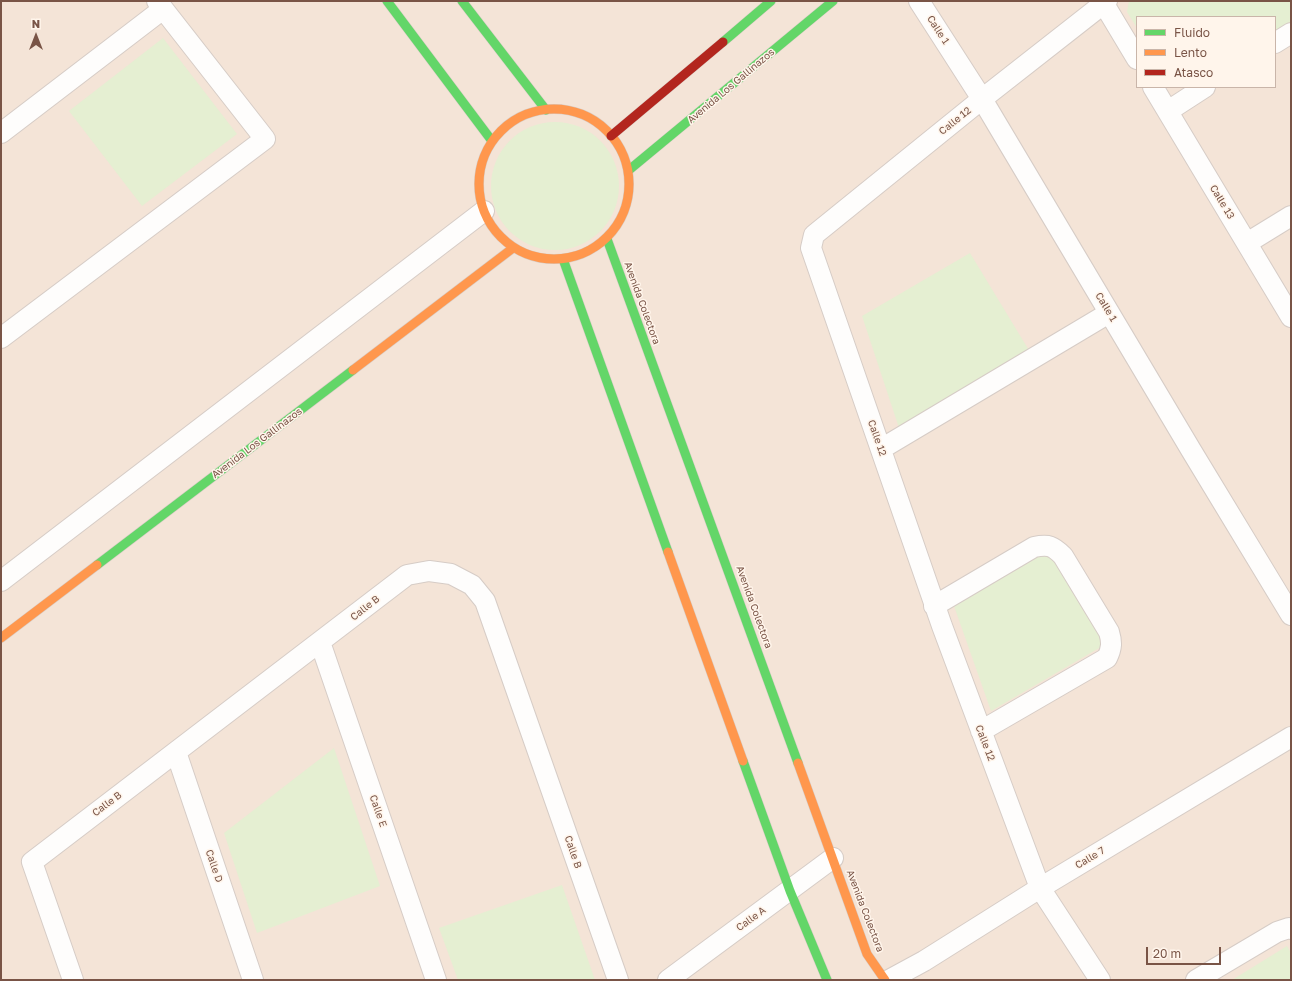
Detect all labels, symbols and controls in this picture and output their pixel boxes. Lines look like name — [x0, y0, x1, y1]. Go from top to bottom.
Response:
street label: Calle 1 — [924, 13, 952, 47]
north arrow — [16, 16, 56, 56]
legend — [1136, 16, 1276, 88]
text: N — [32, 17, 40, 30]
text: Fluido — [1174, 25, 1210, 40]
text: Lento — [1174, 45, 1207, 60]
street label: Avenida Los Gallinazos — [685, 46, 777, 126]
text: Atasco — [1174, 65, 1213, 80]
street label: Calle 12 — [937, 104, 973, 138]
street label: Calle 13 — [1207, 183, 1237, 221]
street label: Avenida Colectora — [621, 260, 663, 346]
street label: Calle 1 — [1093, 290, 1119, 324]
street label: Avenida Los Gallinazos — [210, 405, 304, 481]
street label: Calle 12 — [865, 418, 889, 458]
street label: Avenida Colectora — [733, 564, 775, 650]
street label: Calle B — [348, 593, 382, 623]
street label: Calle 12 — [973, 723, 997, 763]
street label: Calle B — [90, 789, 124, 819]
street label: Calle E — [367, 793, 389, 829]
street label: Calle B — [562, 834, 584, 870]
street label: Calle 7 — [1073, 845, 1107, 871]
street label: Calle D — [203, 848, 225, 884]
street label: Avenida Colectora — [844, 868, 886, 954]
street label: Calle A — [734, 904, 768, 934]
scale bar — [1148, 939, 1223, 965]
text: 20 m — [1153, 946, 1181, 961]

